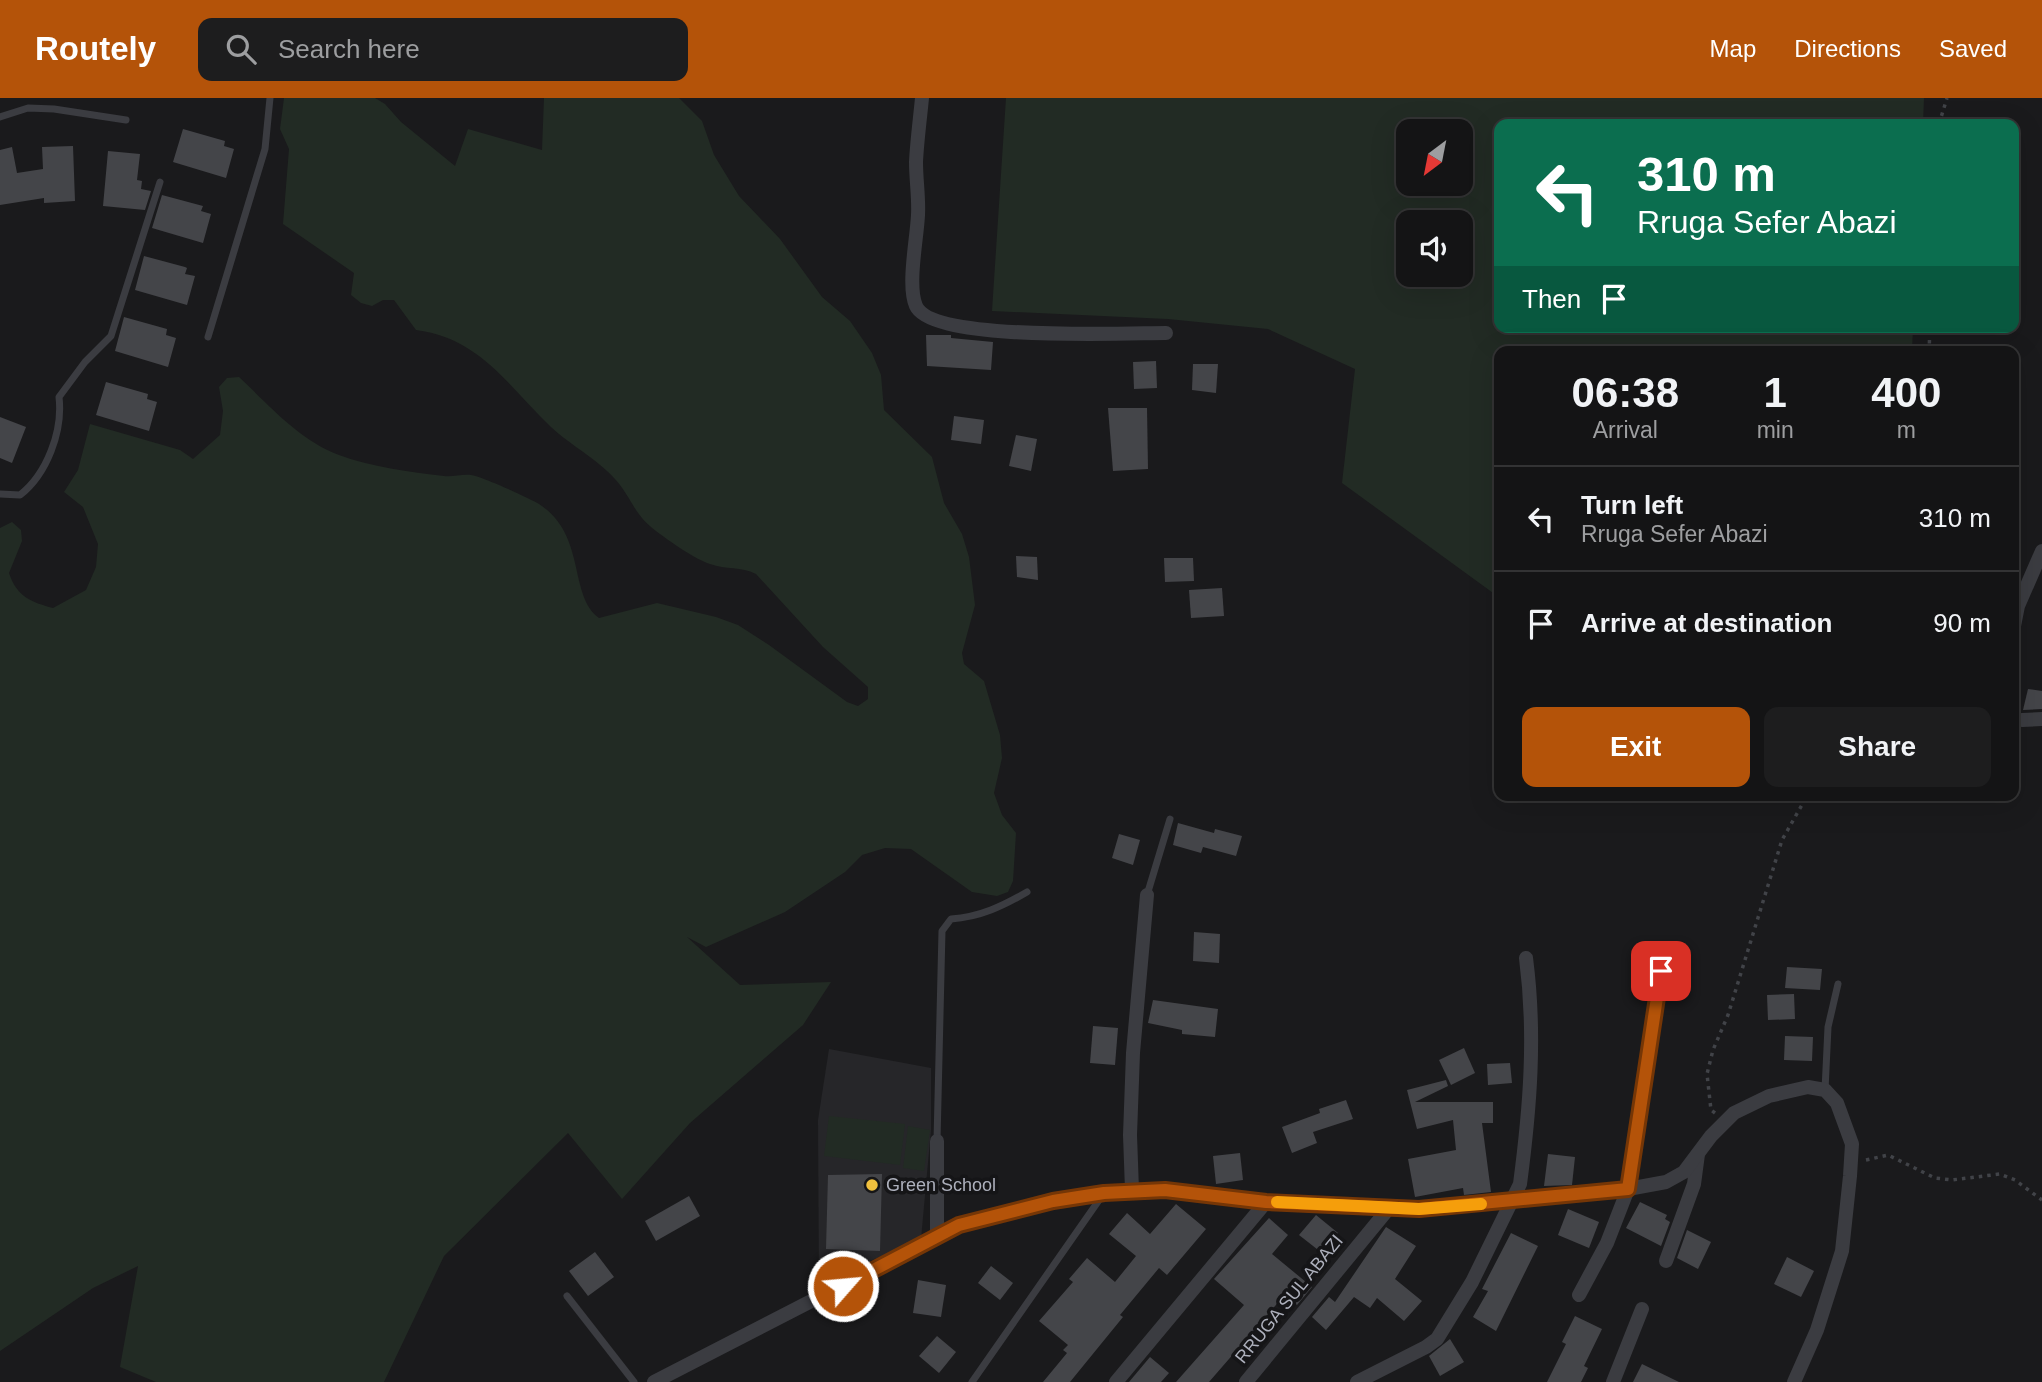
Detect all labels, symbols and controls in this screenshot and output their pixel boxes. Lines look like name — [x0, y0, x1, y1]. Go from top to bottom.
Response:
search box — [198, 18, 688, 81]
text: Routely — [35, 30, 156, 67]
icon: search — [222, 30, 260, 68]
text: Search here — [278, 34, 420, 64]
text: Map — [1710, 35, 1756, 62]
text: Directions — [1794, 35, 1901, 62]
text: Saved — [1939, 35, 2007, 62]
north arrow — [1396, 119, 1474, 196]
map controls — [1396, 119, 1473, 287]
icon: left — [1522, 147, 1613, 238]
text: 310 m — [1637, 147, 1776, 201]
text: Rruga Sefer Abazi — [1637, 204, 1897, 240]
button: sound — [1396, 210, 1473, 287]
icon: arrive — [1595, 280, 1633, 318]
text: Then — [1522, 284, 1581, 314]
text: 06:38 — [1572, 369, 1679, 416]
text: 1 — [1763, 369, 1787, 416]
text: 400 — [1871, 369, 1941, 416]
text: Arrival — [1593, 417, 1658, 443]
text: min — [1757, 417, 1794, 443]
text: m — [1897, 417, 1916, 443]
text: Turn left — [1581, 490, 1683, 520]
icon: left — [1522, 500, 1560, 538]
text: 310 m — [1919, 503, 1991, 533]
text: Rruga Sefer Abazi — [1581, 521, 1768, 547]
icon: arrive — [1522, 605, 1560, 643]
text: Arrive at destination — [1581, 608, 1832, 638]
text: 90 m — [1933, 608, 1991, 638]
button: Exit — [1522, 707, 1750, 787]
button: Share — [1764, 707, 1991, 787]
pin — [1631, 941, 1691, 1001]
icon: arrive — [1642, 952, 1680, 990]
place label: Green School — [886, 1175, 996, 1195]
marker: Green School — [864, 1177, 880, 1193]
street label: RRUGA SUL ABAZI — [1231, 1231, 1347, 1367]
position arrow — [806, 1249, 880, 1323]

